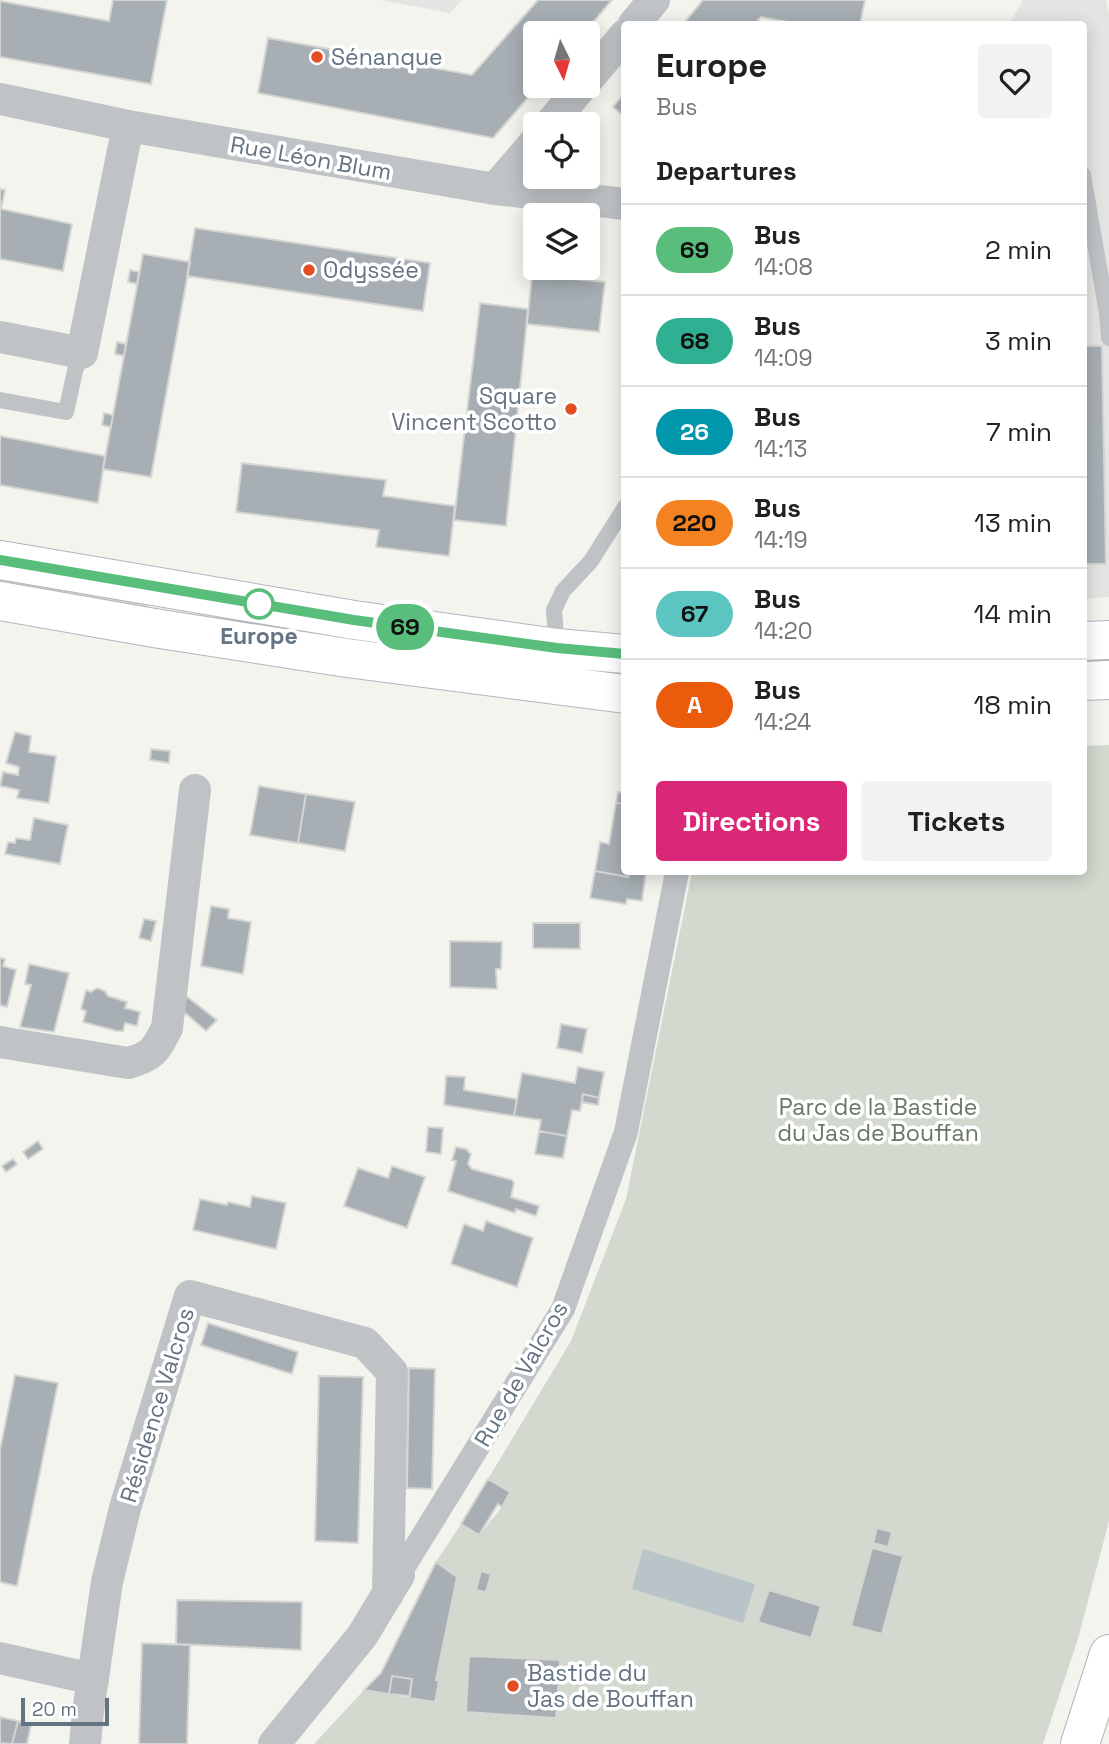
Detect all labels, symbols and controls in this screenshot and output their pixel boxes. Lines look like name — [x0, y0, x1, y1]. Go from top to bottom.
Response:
north arrow — [523, 21, 600, 98]
map controls — [523, 21, 600, 280]
place label: Sénanque — [331, 42, 443, 72]
button: heart — [978, 44, 1052, 118]
text: Europe — [656, 45, 767, 87]
marker: Sénanque — [309, 49, 325, 65]
text: Bus — [656, 92, 697, 122]
button: locate — [523, 112, 600, 189]
street label: Rue Léon Blum — [228, 129, 394, 187]
text: Departures — [656, 154, 797, 188]
button: layers — [523, 203, 600, 280]
text: Bus — [754, 218, 801, 252]
text: 2 min — [985, 233, 1052, 267]
text: 69 — [680, 234, 709, 265]
text: 14:08 — [754, 252, 813, 282]
place label: Odyssée — [323, 255, 419, 285]
marker: Odyssée — [301, 262, 317, 278]
text: Bus — [754, 309, 801, 343]
text: 3 min — [985, 324, 1052, 358]
text: 68 — [680, 325, 709, 356]
text: 14:09 — [754, 343, 813, 373]
place label: Square Vincent Scotto — [391, 381, 557, 437]
text: Bus — [754, 400, 801, 434]
marker: Square Vincent Scotto — [563, 401, 579, 417]
text: 7 min — [986, 415, 1052, 449]
text: 26 — [680, 416, 709, 447]
text: 14:13 — [754, 434, 807, 464]
text: Bus — [754, 491, 801, 525]
text: 13 min — [974, 506, 1052, 540]
text: 220 — [672, 507, 717, 538]
text: 14:19 — [754, 525, 808, 555]
text: Bus — [754, 582, 801, 616]
marker: Europe — [244, 589, 274, 619]
text: 14 min — [974, 597, 1052, 631]
text: 67 — [681, 598, 708, 629]
line badge: 69 — [374, 604, 436, 650]
text: 69 — [390, 611, 420, 642]
text: 14:20 — [754, 616, 812, 646]
place label: Europe — [220, 621, 298, 651]
text: Bus — [754, 673, 801, 707]
text: 18 min — [974, 688, 1052, 722]
text: A — [687, 689, 702, 720]
text: 14:24 — [754, 707, 811, 737]
button: Directions — [656, 781, 847, 861]
button: Tickets — [861, 781, 1052, 861]
park label: Parc de la Bastide du Jas de Bouffan — [777, 1092, 979, 1148]
street label: Rue de Valcros — [467, 1296, 575, 1452]
street label: Résidence Valcros — [113, 1304, 201, 1506]
place label: Bastide du Jas de Bouffan — [527, 1658, 694, 1714]
marker: Bastide du Jas de Bouffan — [505, 1678, 521, 1694]
scale bar — [21, 1695, 108, 1727]
text: 20 m — [32, 1697, 77, 1722]

